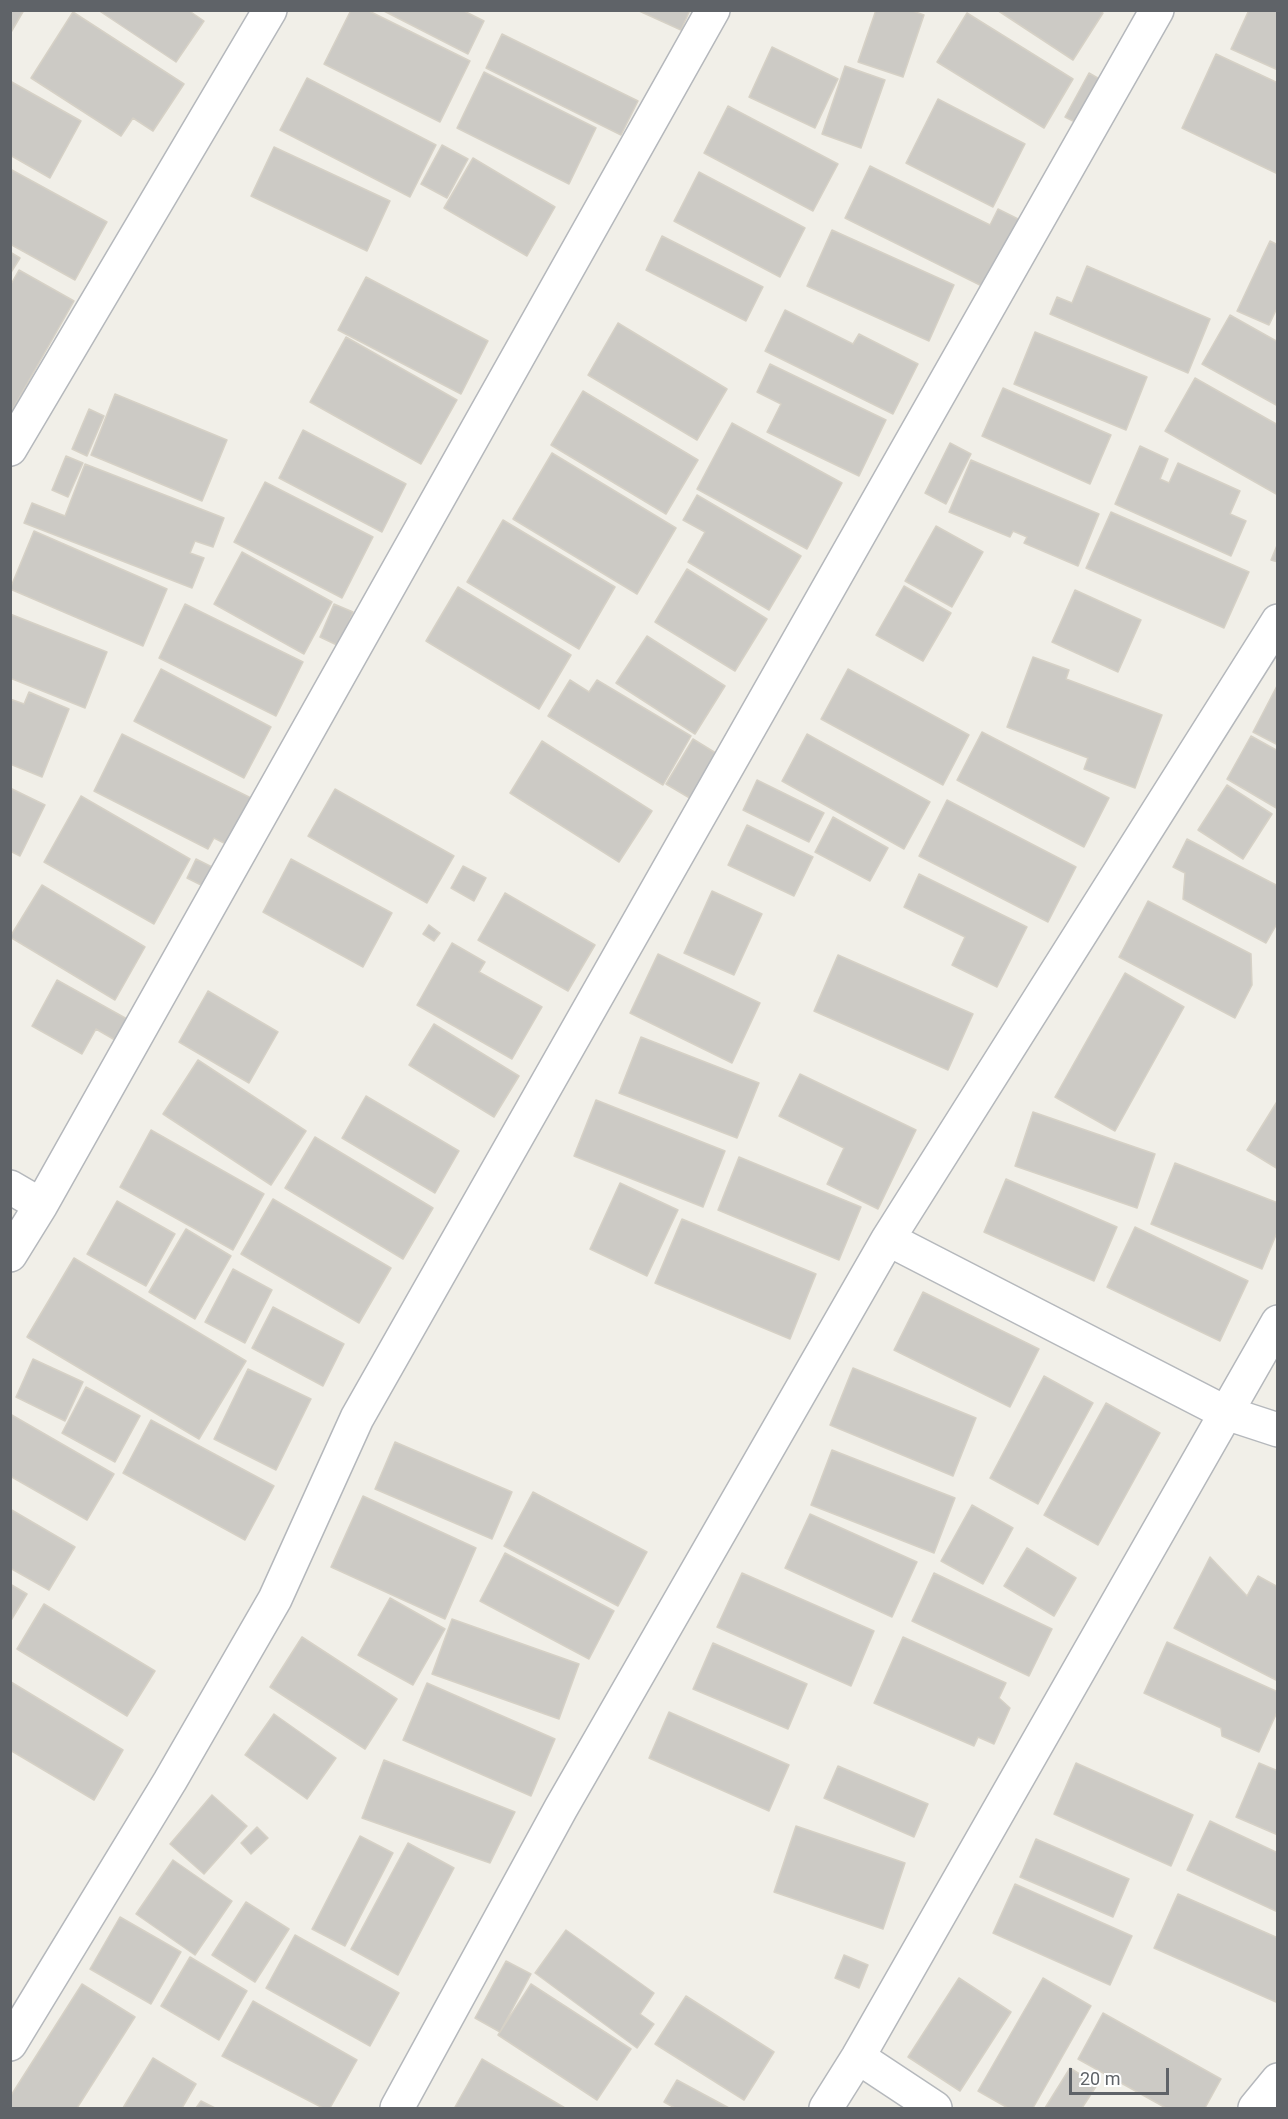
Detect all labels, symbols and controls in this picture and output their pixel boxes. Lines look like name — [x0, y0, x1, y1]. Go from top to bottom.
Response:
scale bar — [1072, 2056, 1172, 2094]
text: 20 m — [1080, 2068, 1120, 2089]

